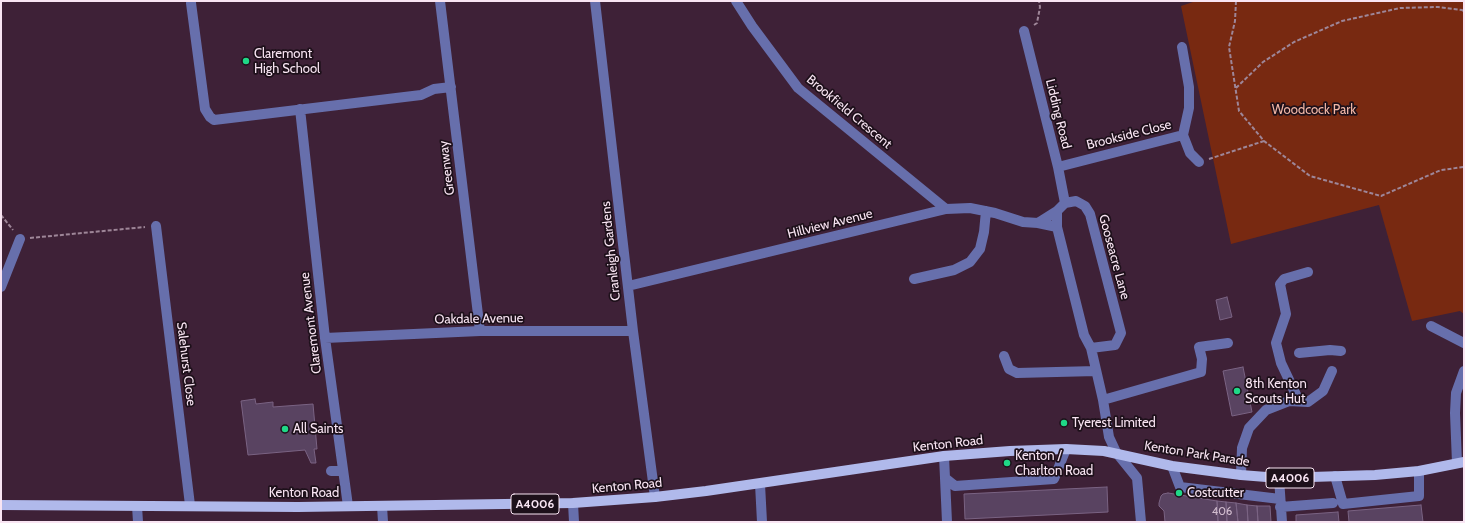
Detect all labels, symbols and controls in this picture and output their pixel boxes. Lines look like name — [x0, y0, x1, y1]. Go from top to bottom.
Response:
place label: Claremont High School — [254, 46, 320, 77]
marker: Claremont High School — [241, 56, 251, 66]
street label: Brookfield Crescent — [803, 72, 895, 152]
street label: Lidding Road — [1042, 78, 1074, 150]
park label: Woodcock Park — [1272, 102, 1356, 118]
street label: Brookside Close — [1085, 117, 1173, 153]
street label: Greenway — [436, 140, 458, 196]
street label: Cranleigh Gardens — [598, 201, 624, 301]
street label: Hillview Avenue — [786, 206, 874, 242]
street label: Gooseacre Lane — [1095, 213, 1133, 301]
street label: Claremont Avenue — [297, 271, 325, 375]
street label: Oakdale Avenue — [434, 310, 524, 328]
street label: Salehurst Close — [173, 321, 199, 407]
place label: 8th Kenton Scouts Hut — [1245, 376, 1307, 407]
marker: 8th Kenton Scouts Hut — [1232, 386, 1242, 396]
place label: Tyerest Limited — [1072, 415, 1156, 431]
marker: Tyerest Limited — [1059, 418, 1069, 428]
place label: All Saints — [293, 421, 343, 437]
marker: All Saints — [280, 424, 290, 434]
street label: Kenton Road — [912, 433, 984, 455]
street label: Kenton Park Parade — [1143, 438, 1251, 470]
place label: Kenton / Charlton Road — [1015, 448, 1093, 479]
marker: Kenton / Charlton Road — [1002, 458, 1012, 468]
road number: A4006 — [1266, 468, 1314, 488]
street label: Kenton Road — [591, 475, 663, 497]
street label: Kenton Road — [269, 485, 339, 501]
place label: Costcutter — [1187, 485, 1244, 501]
marker: Costcutter — [1174, 488, 1184, 498]
road number: A4006 — [511, 494, 559, 514]
house number: 406 — [1212, 505, 1232, 519]

